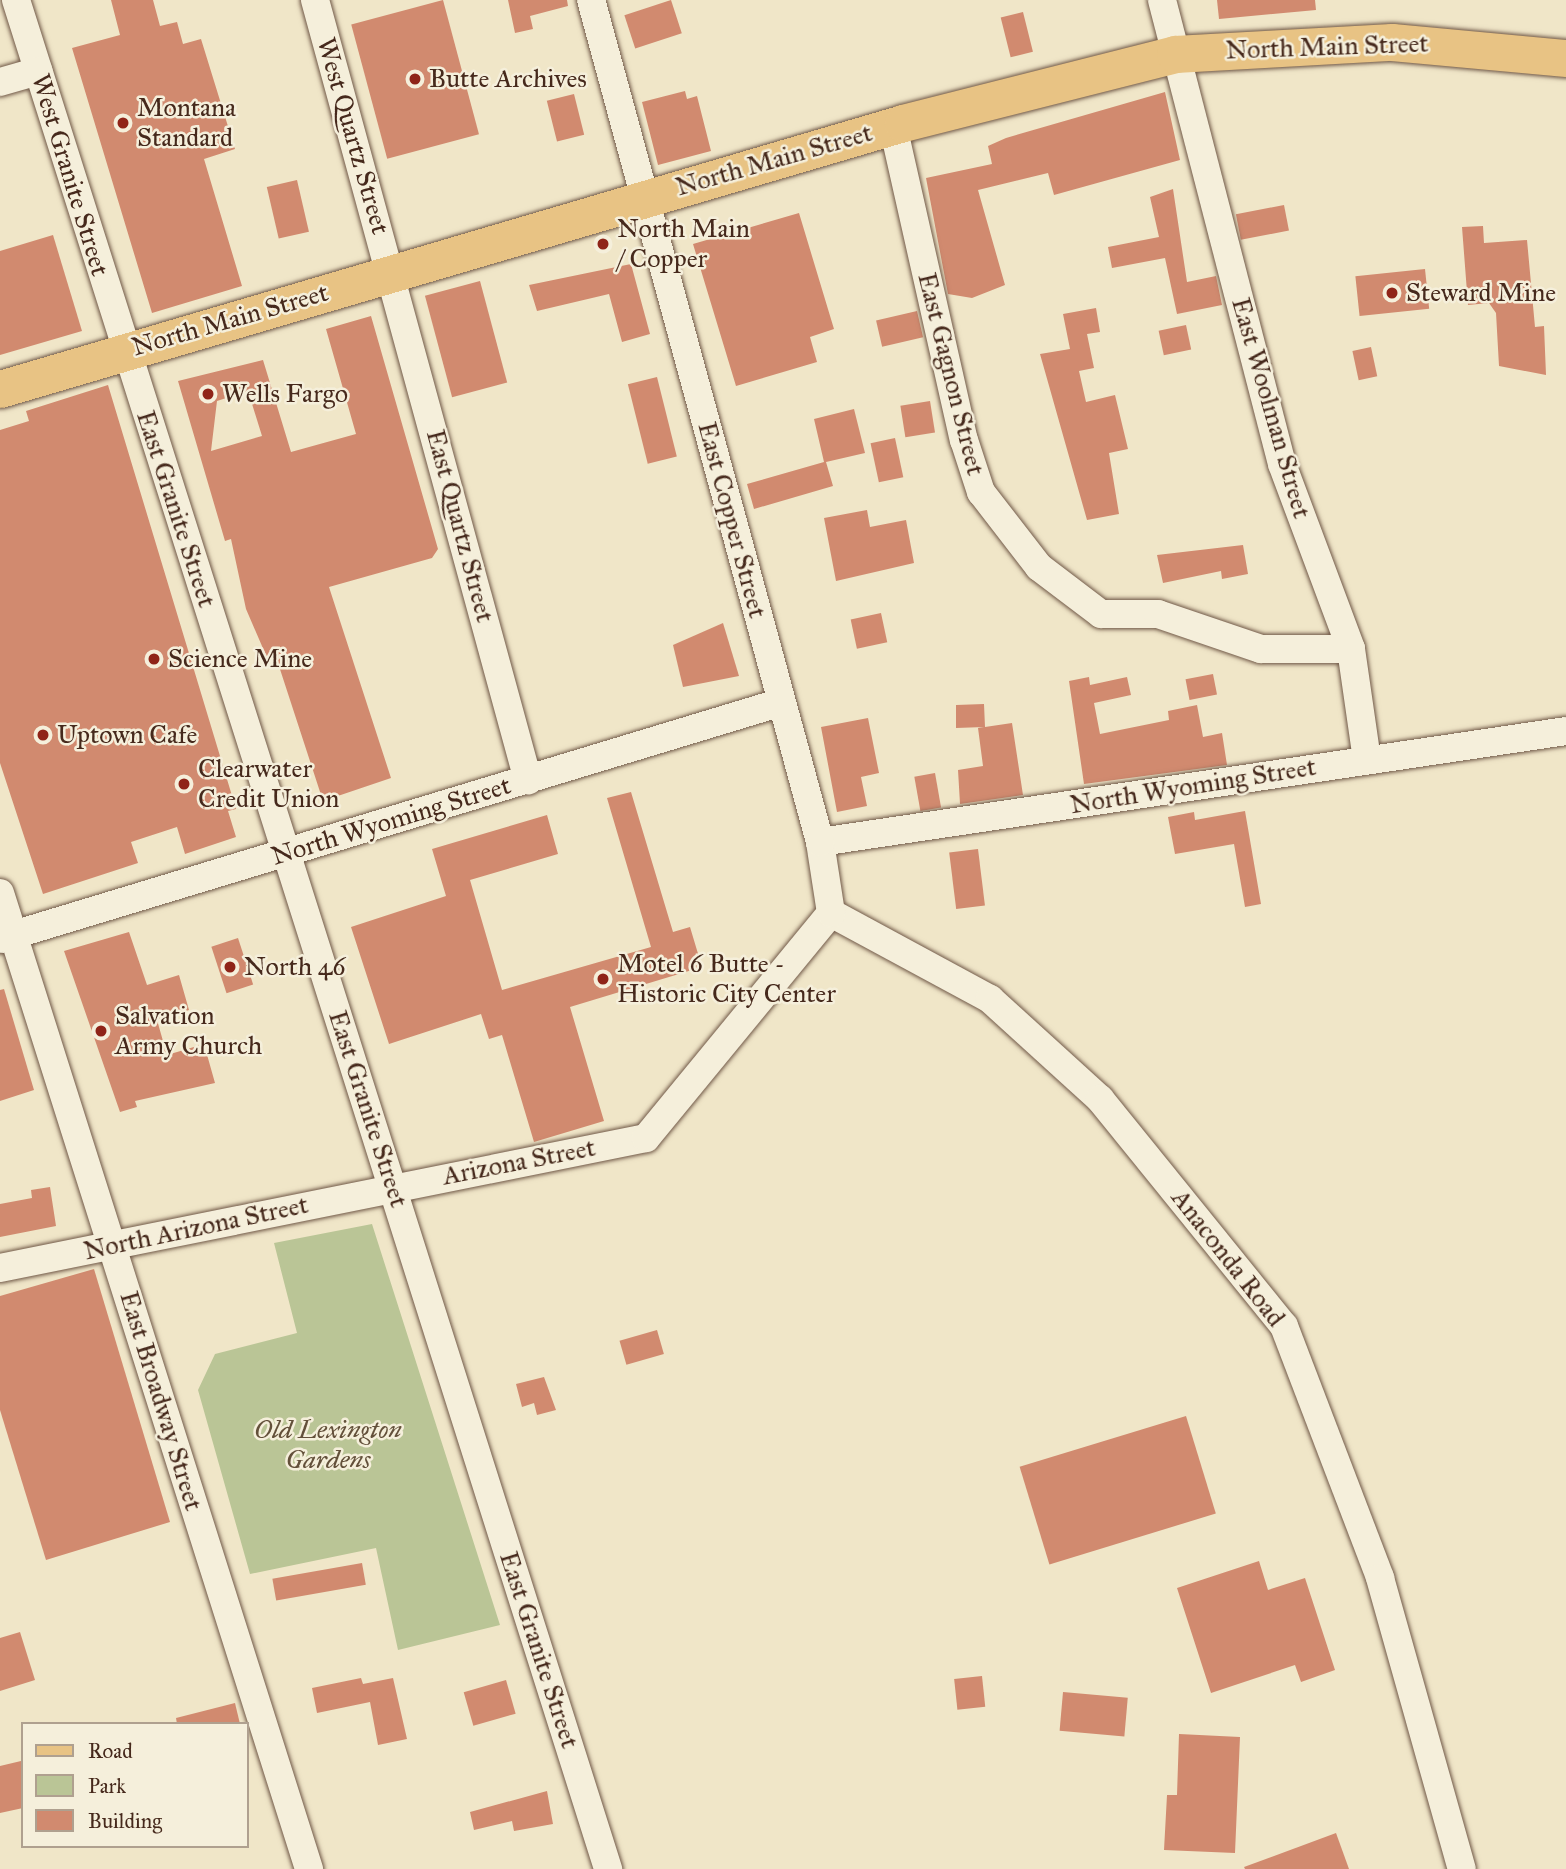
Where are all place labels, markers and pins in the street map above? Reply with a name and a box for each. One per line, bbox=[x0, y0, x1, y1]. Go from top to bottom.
place label: Butte Archives bbox=[429, 63, 587, 95]
marker: Butte Archives bbox=[407, 71, 423, 87]
place label: Montana Standard bbox=[137, 92, 236, 154]
marker: Montana Standard bbox=[115, 115, 131, 131]
place label: North Main / Copper bbox=[617, 213, 750, 274]
marker: North Main / Copper bbox=[595, 236, 611, 252]
place label: Steward Mine bbox=[1406, 277, 1556, 309]
marker: Steward Mine bbox=[1384, 285, 1400, 301]
place label: Wells Fargo bbox=[222, 378, 348, 410]
marker: Wells Fargo bbox=[200, 386, 216, 402]
place label: Science Mine bbox=[168, 643, 312, 675]
marker: Science Mine bbox=[146, 651, 162, 667]
place label: Uptown Cafe bbox=[57, 719, 197, 751]
marker: Uptown Cafe bbox=[35, 727, 51, 743]
place label: Clearwater Credit Union bbox=[198, 753, 339, 814]
marker: Clearwater Credit Union bbox=[176, 776, 192, 792]
place label: Motel 6 Butte - Historic City Center bbox=[617, 948, 836, 1010]
place label: North 46 bbox=[244, 951, 346, 983]
marker: North 46 bbox=[222, 959, 238, 975]
marker: Motel 6 Butte - Historic City Center bbox=[595, 971, 611, 987]
place label: Salvation Army Church bbox=[115, 1000, 262, 1062]
marker: Salvation Army Church bbox=[93, 1023, 109, 1039]

